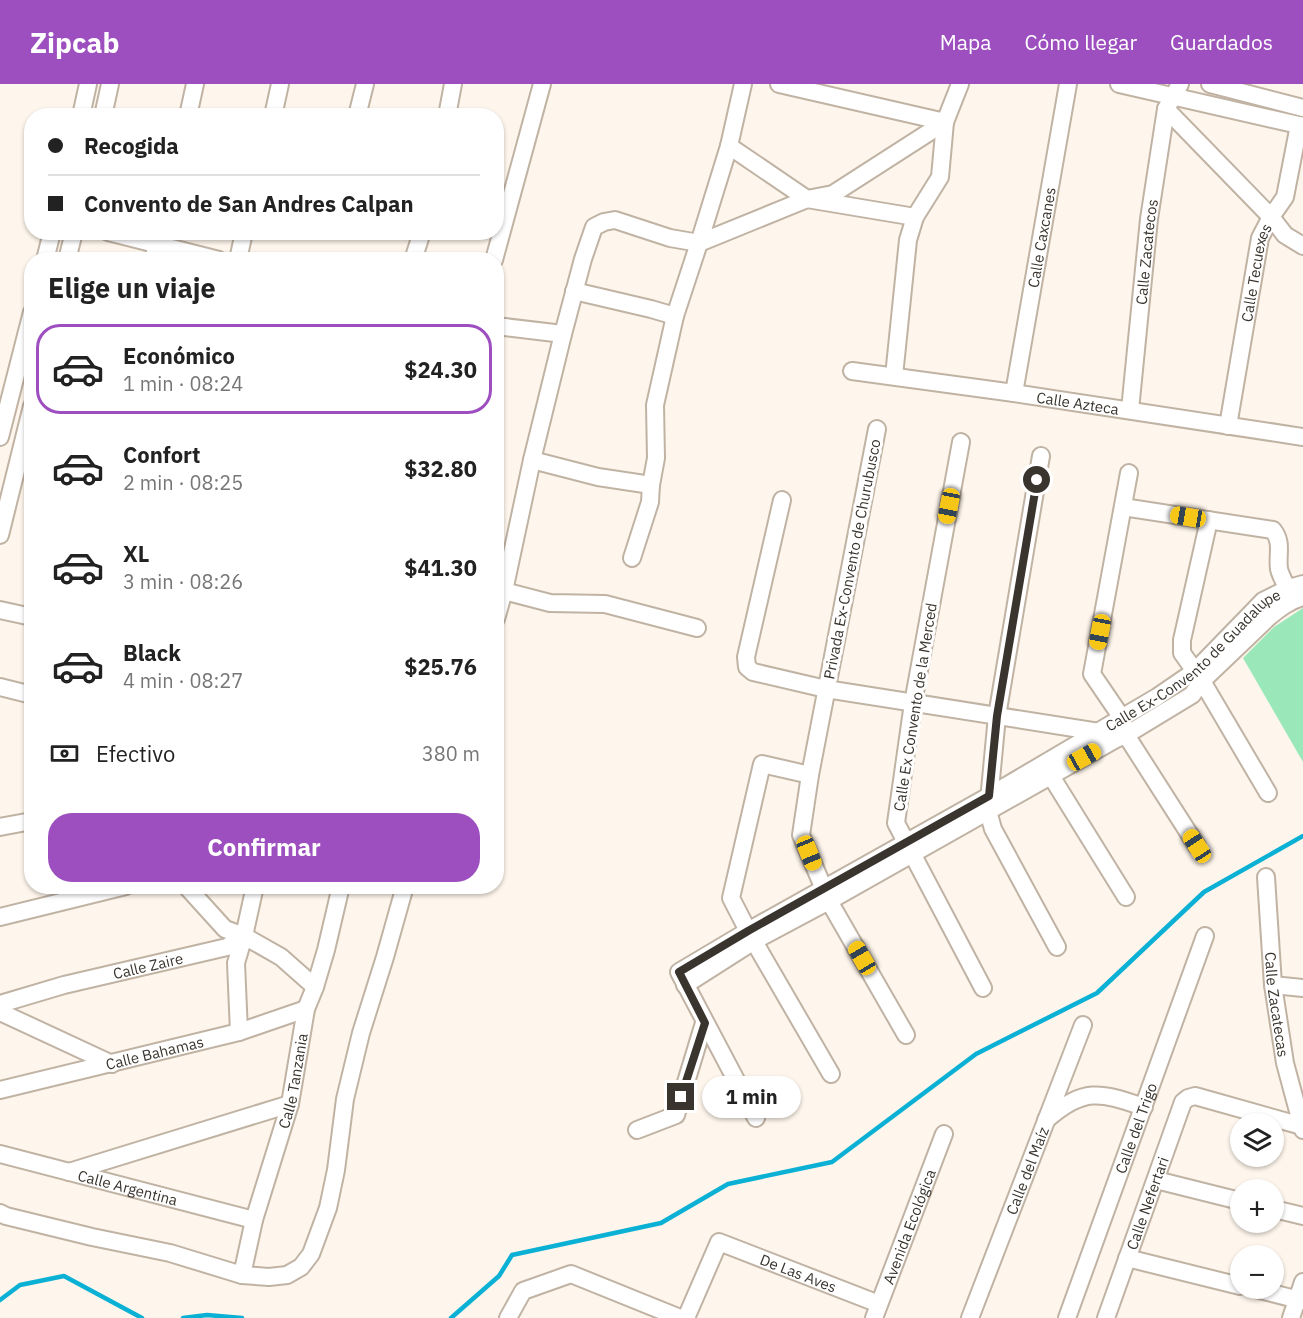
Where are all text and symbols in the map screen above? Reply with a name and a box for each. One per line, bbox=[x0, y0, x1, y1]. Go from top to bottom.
text: Zipcab bbox=[30, 24, 119, 61]
text: Mapa bbox=[940, 28, 991, 56]
text: Cómo llegar bbox=[1024, 28, 1137, 56]
text: Guardados bbox=[1170, 28, 1273, 56]
text: Recogida bbox=[84, 131, 179, 160]
street label: Calle Caxcanes bbox=[1023, 186, 1059, 289]
text: Convento de San Andres Calpan bbox=[84, 189, 414, 218]
street label: Calle Zacatecos bbox=[1131, 198, 1161, 306]
street label: Calle Tecuexes bbox=[1236, 220, 1276, 323]
text: Elige un viaje bbox=[48, 270, 216, 305]
text: Económico bbox=[123, 341, 235, 370]
icon: car bbox=[51, 342, 105, 396]
text: $24.30 bbox=[404, 355, 477, 384]
text: 1 min · 08:24 bbox=[123, 370, 243, 397]
street label: Calle Azteca bbox=[1035, 387, 1120, 418]
street label: Privada Ex-Convento de Churubusco bbox=[819, 437, 885, 681]
text: Confort bbox=[123, 440, 201, 469]
icon: car bbox=[51, 441, 105, 495]
text: $32.80 bbox=[404, 454, 477, 483]
route start bbox=[1023, 466, 1050, 493]
text: 2 min · 08:25 bbox=[123, 469, 243, 496]
car bbox=[937, 487, 961, 525]
car bbox=[1169, 505, 1207, 529]
text: XL bbox=[123, 539, 149, 568]
icon: car bbox=[51, 540, 105, 594]
text: $41.30 bbox=[404, 553, 477, 582]
text: 3 min · 08:26 bbox=[123, 568, 243, 595]
street label: Calle Ex-Convento de Guadalupe bbox=[1102, 584, 1283, 735]
street label: Calle Ex Convento de la Merced bbox=[889, 601, 941, 813]
car bbox=[1088, 613, 1112, 651]
text: Black bbox=[123, 638, 181, 667]
icon: car bbox=[51, 639, 105, 693]
text: $25.76 bbox=[404, 652, 477, 681]
text: 4 min · 08:27 bbox=[123, 667, 243, 694]
icon: cash bbox=[48, 737, 81, 770]
text: Efectivo bbox=[96, 739, 175, 768]
text: 380 m bbox=[422, 740, 480, 767]
car bbox=[1064, 740, 1104, 774]
button: Confirmar bbox=[48, 813, 480, 882]
car bbox=[1180, 826, 1214, 866]
car bbox=[794, 833, 824, 873]
car bbox=[845, 938, 879, 978]
street label: Calle Zaire bbox=[111, 948, 185, 983]
street label: Calle Zacatecas bbox=[1261, 951, 1293, 1058]
street label: Calle Bahamas bbox=[104, 1031, 205, 1074]
street label: Calle Tanzania bbox=[273, 1032, 311, 1131]
callout: 1 min bbox=[702, 1076, 801, 1118]
street label: Calle del Trigo bbox=[1111, 1080, 1161, 1176]
route end bbox=[667, 1083, 694, 1110]
text: 1 min bbox=[725, 1083, 778, 1110]
map controls bbox=[1230, 1113, 1284, 1299]
button: layers bbox=[1230, 1113, 1284, 1167]
street label: Calle del Maíz bbox=[1001, 1124, 1052, 1217]
street label: Calle Nefertari bbox=[1122, 1154, 1172, 1252]
street label: Calle Argentina bbox=[76, 1165, 180, 1209]
street label: Avenida Ecológica bbox=[878, 1166, 939, 1287]
button: + bbox=[1230, 1179, 1284, 1233]
button: − bbox=[1230, 1245, 1284, 1299]
street label: De Las Aves bbox=[757, 1249, 839, 1296]

